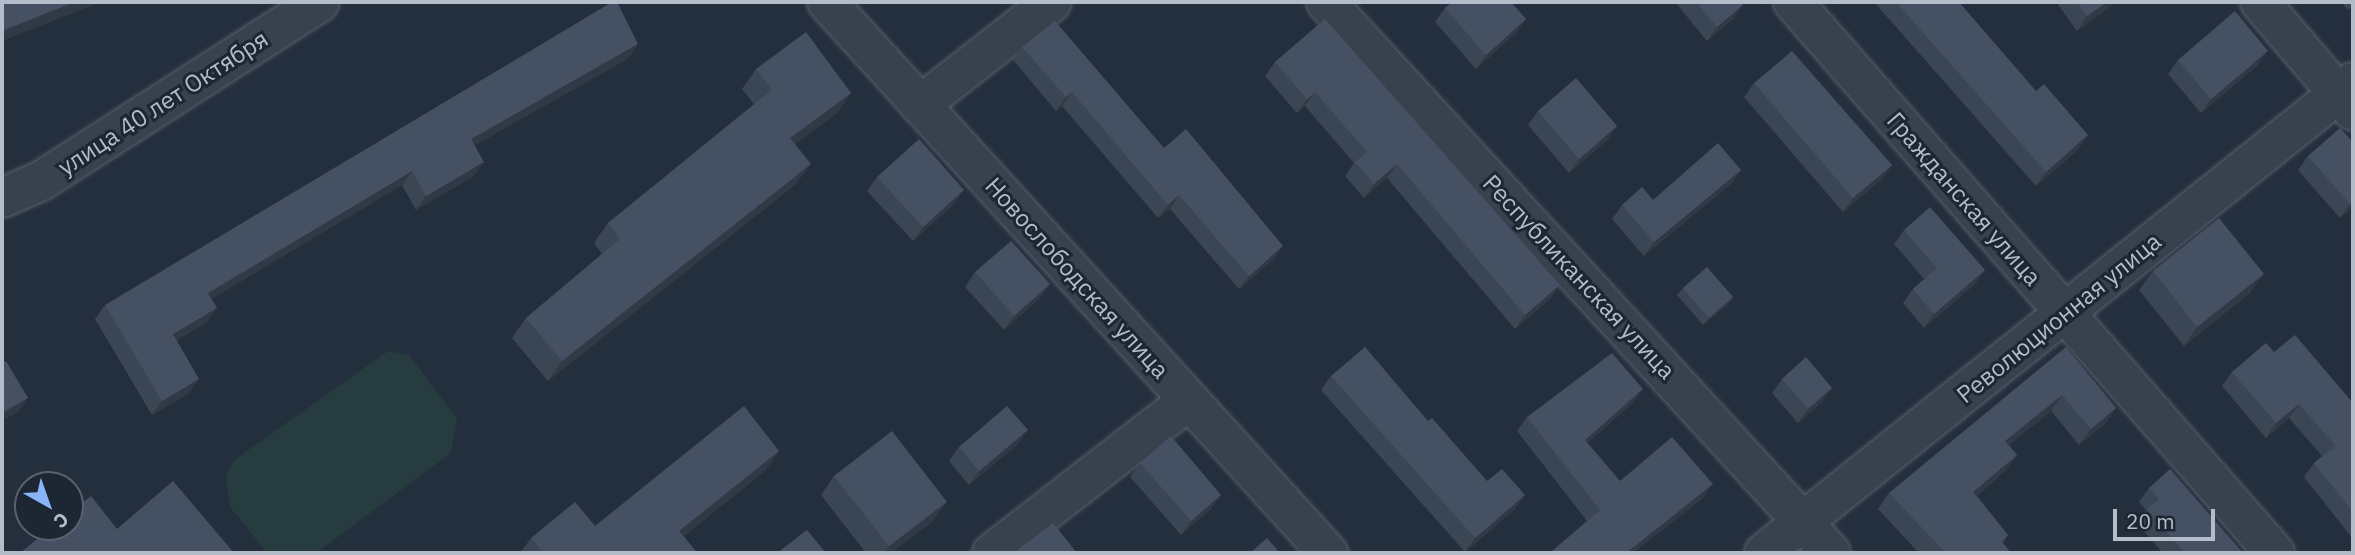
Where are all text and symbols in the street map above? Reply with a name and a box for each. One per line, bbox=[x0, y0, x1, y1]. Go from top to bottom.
street label: улица 40 лет Октября bbox=[53, 24, 273, 182]
street label: Гражданская улица bbox=[1881, 106, 2047, 292]
street label: Республиканская улица bbox=[1477, 169, 1681, 385]
street label: Новослободская улица bbox=[979, 172, 1175, 384]
street label: Революционная улица bbox=[1951, 227, 2167, 409]
north arrow bbox=[14, 471, 84, 541]
scale bar bbox=[2117, 496, 2218, 540]
text: С bbox=[49, 507, 74, 534]
text: 20 m bbox=[2126, 507, 2175, 535]

